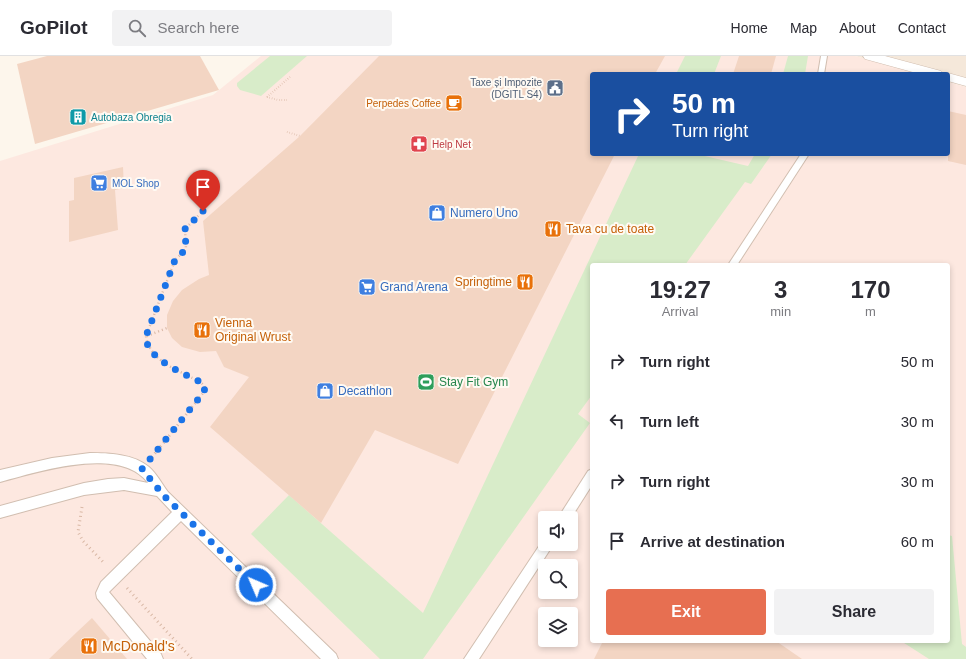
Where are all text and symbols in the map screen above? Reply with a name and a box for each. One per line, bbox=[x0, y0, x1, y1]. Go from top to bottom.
search box bbox=[112, 10, 392, 46]
text: GoPilot bbox=[20, 17, 88, 38]
icon: search bbox=[126, 17, 148, 39]
text: Search here bbox=[158, 19, 239, 36]
text: Home bbox=[731, 20, 768, 36]
text: Map bbox=[790, 20, 817, 36]
text: About bbox=[839, 20, 876, 36]
text: Contact bbox=[898, 20, 946, 36]
place label: Taxe și Impozite (DGITL S4) bbox=[470, 77, 542, 100]
public building icon: Taxe și Impozite (DGITL S4) bbox=[545, 78, 565, 98]
icon: right bbox=[606, 88, 658, 140]
text: 50 m bbox=[672, 88, 736, 119]
cafe icon: Perpedes Coffee bbox=[444, 93, 464, 113]
place label: Perpedes Coffee bbox=[366, 98, 441, 109]
building icon: Autobaza Obregia bbox=[68, 107, 88, 127]
place label: Autobaza Obregia bbox=[91, 112, 172, 123]
text: Turn right bbox=[672, 121, 748, 141]
pharmacy icon: Help Net bbox=[409, 134, 429, 154]
place label: Help Net bbox=[432, 139, 471, 150]
pin bbox=[186, 170, 220, 211]
supermarket icon: MOL Shop bbox=[89, 173, 109, 193]
icon: arrive bbox=[192, 176, 214, 198]
place label: MOL Shop bbox=[112, 178, 160, 189]
shop icon: Numero Uno bbox=[427, 203, 447, 223]
place label: Numero Uno bbox=[450, 206, 518, 220]
restaurant icon: Tava cu de toate bbox=[543, 219, 563, 239]
place label: Tava cu de toate bbox=[566, 222, 654, 236]
restaurant icon: Springtime bbox=[515, 272, 535, 292]
place label: Springtime bbox=[455, 275, 512, 289]
text: 19:27 bbox=[649, 276, 711, 303]
text: 3 bbox=[774, 276, 787, 303]
text: 170 bbox=[851, 276, 891, 303]
supermarket icon: Grand Arena bbox=[357, 277, 377, 297]
place label: Grand Arena bbox=[380, 280, 448, 294]
text: Arrival bbox=[662, 304, 699, 319]
text: min bbox=[770, 304, 791, 319]
text: m bbox=[865, 304, 876, 319]
place label: Vienna Original Wrust bbox=[215, 316, 291, 344]
restaurant icon: Vienna Original Wrust bbox=[192, 320, 212, 340]
icon: right bbox=[606, 350, 628, 372]
text: Turn right bbox=[640, 353, 710, 370]
text: 50 m bbox=[901, 353, 934, 370]
sports icon: Stay Fit Gym bbox=[416, 372, 436, 392]
place label: Stay Fit Gym bbox=[439, 375, 508, 389]
shop icon: Decathlon bbox=[315, 381, 335, 401]
place label: Decathlon bbox=[338, 384, 392, 398]
icon: left bbox=[606, 410, 628, 432]
text: Turn left bbox=[640, 413, 699, 430]
text: 30 m bbox=[901, 413, 934, 430]
icon: right bbox=[606, 470, 628, 492]
text: Turn right bbox=[640, 473, 710, 490]
text: 30 m bbox=[901, 473, 934, 490]
map controls bbox=[538, 511, 578, 647]
button: sound bbox=[538, 511, 578, 551]
icon: arrive bbox=[606, 530, 628, 552]
text: Arrive at destination bbox=[640, 533, 785, 550]
text: 60 m bbox=[901, 533, 934, 550]
button: search bbox=[538, 559, 578, 599]
position arrow bbox=[235, 564, 277, 606]
button: Exit bbox=[606, 589, 766, 635]
button: Share bbox=[774, 589, 934, 635]
button: layers bbox=[538, 607, 578, 647]
restaurant icon: McDonald's bbox=[79, 636, 99, 656]
place label: McDonald's bbox=[102, 638, 175, 654]

